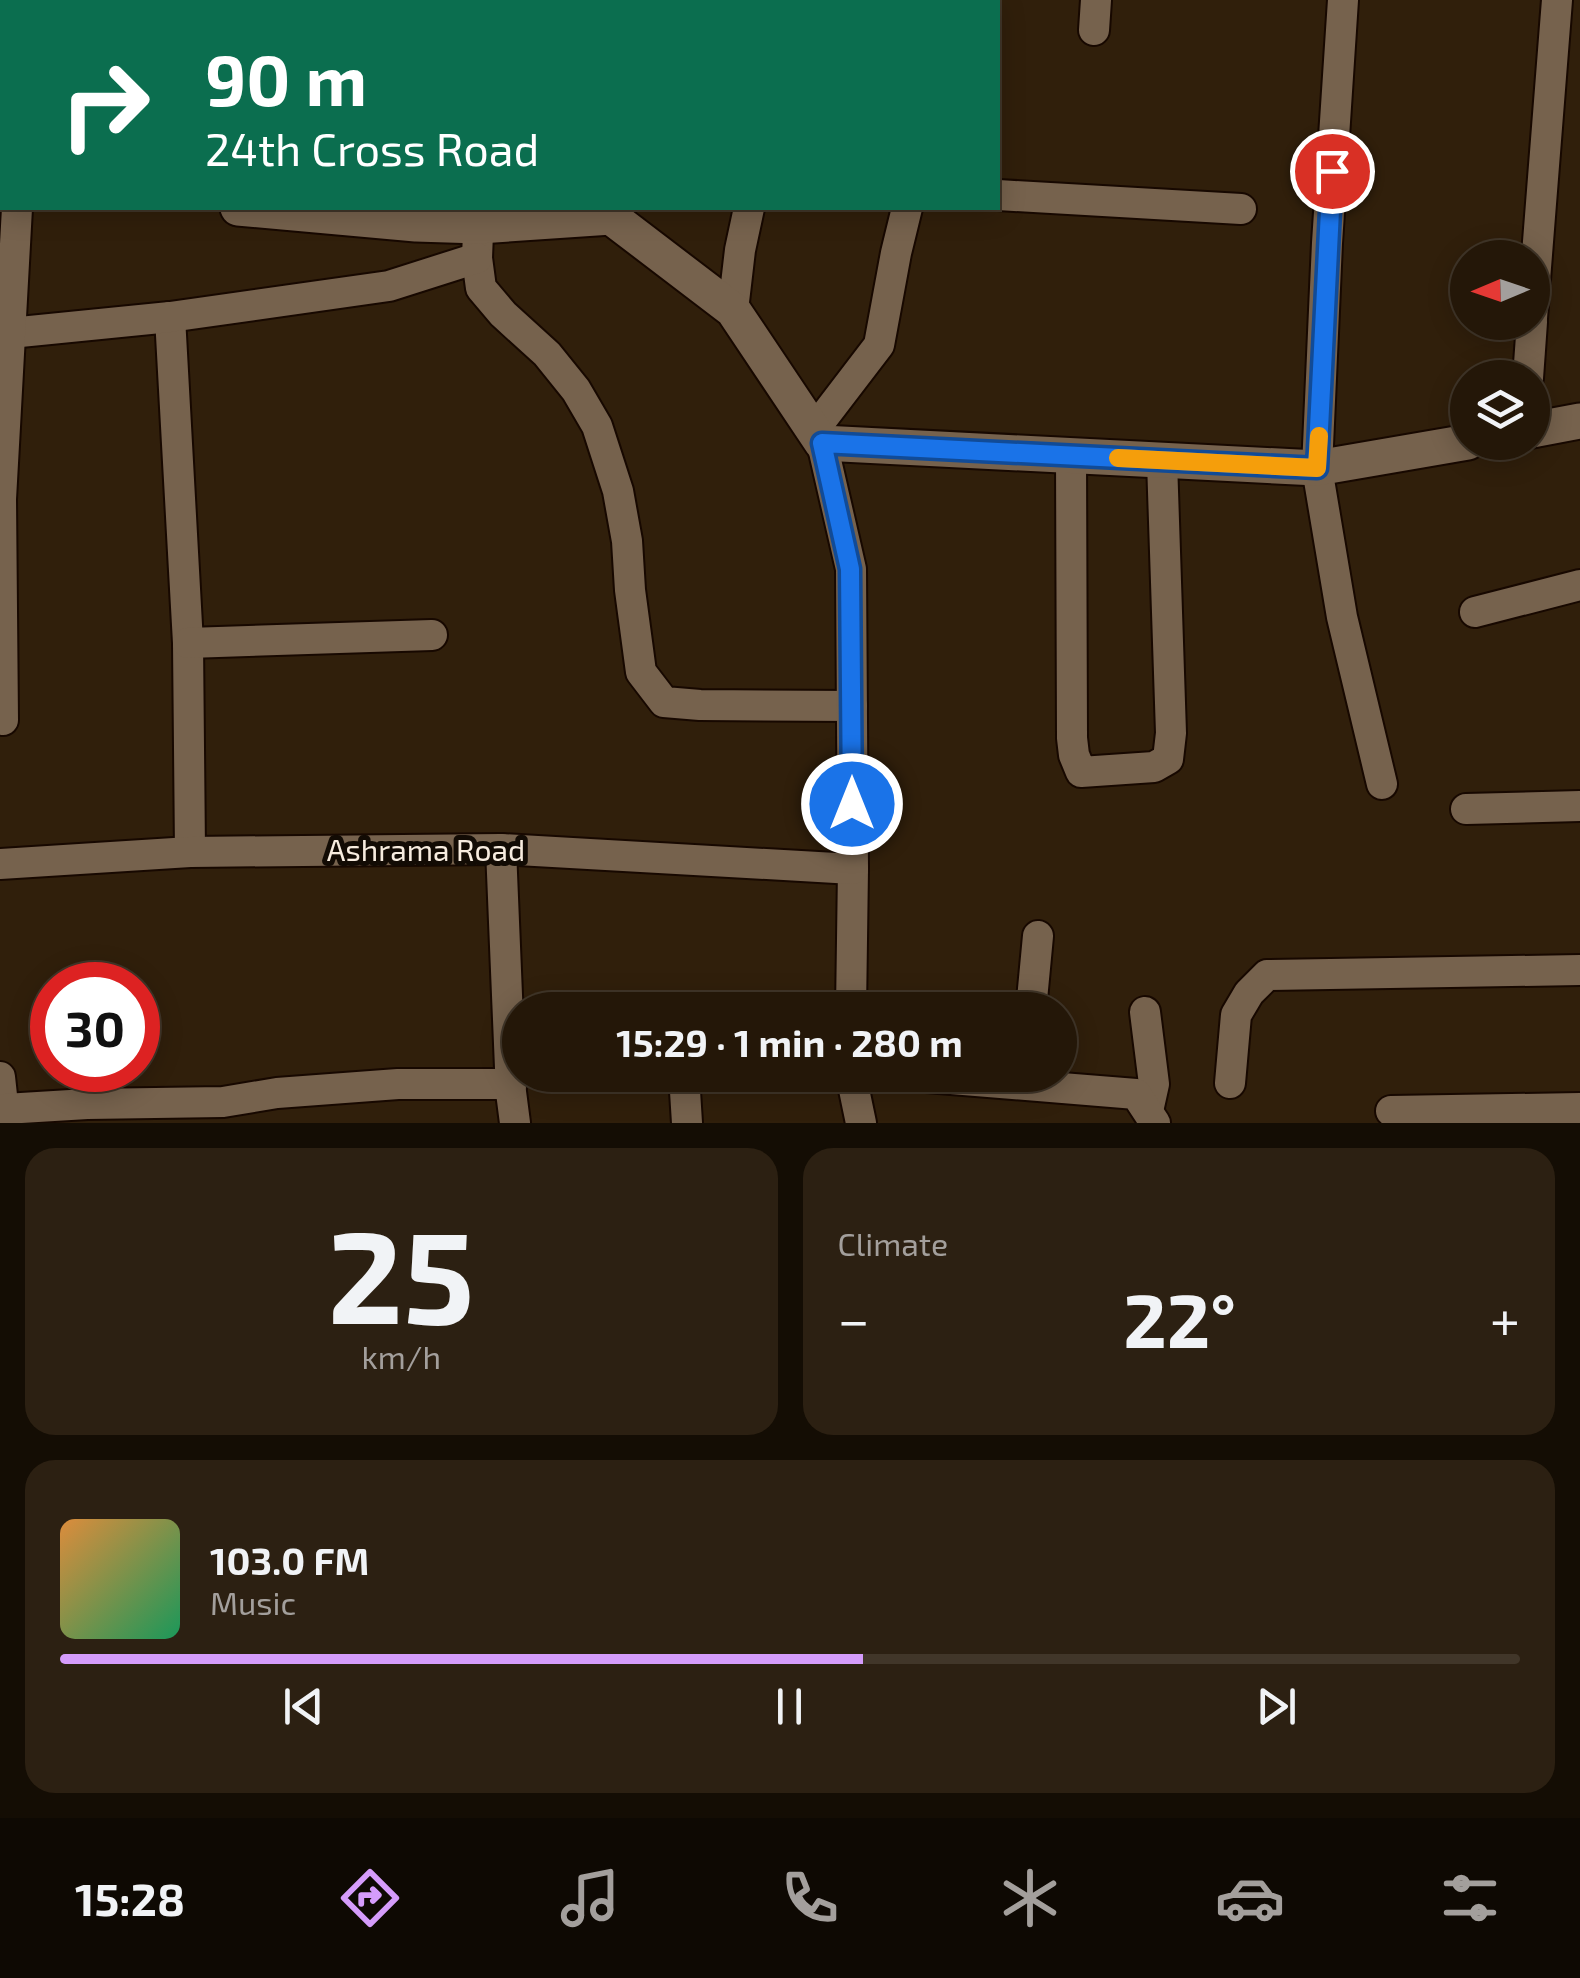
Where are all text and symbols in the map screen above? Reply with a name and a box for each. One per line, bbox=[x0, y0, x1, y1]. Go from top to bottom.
text: 90 m bbox=[205, 36, 367, 120]
icon: right bbox=[40, 40, 170, 170]
text: 24th Cross Road bbox=[205, 121, 539, 175]
pin bbox=[1290, 129, 1375, 214]
icon: arrive bbox=[1305, 144, 1360, 199]
north arrow bbox=[1450, 240, 1550, 340]
map controls bbox=[1450, 240, 1550, 460]
button: layers bbox=[1450, 360, 1550, 460]
position arrow bbox=[800, 752, 904, 856]
street label: Ashrama Road bbox=[327, 831, 525, 867]
speed limit sign: 30 bbox=[30, 962, 160, 1092]
text: 15:29 · 1 min · 280 m bbox=[616, 1019, 963, 1065]
text: 25 bbox=[328, 1194, 475, 1350]
text: Climate bbox=[838, 1224, 948, 1262]
text: 22° bbox=[1123, 1273, 1236, 1363]
text: − bbox=[838, 1285, 870, 1351]
text: + bbox=[1490, 1285, 1520, 1351]
text: km/h bbox=[362, 1337, 441, 1375]
text: 103.0 FM bbox=[210, 1537, 369, 1583]
text: Music bbox=[210, 1583, 296, 1621]
icon: previous bbox=[276, 1679, 331, 1734]
icon: pause bbox=[762, 1679, 817, 1734]
icon: next bbox=[1249, 1679, 1304, 1734]
icon: directions bbox=[335, 1863, 405, 1933]
icon: music bbox=[555, 1863, 625, 1933]
icon: phone bbox=[775, 1863, 845, 1933]
icon: climate bbox=[995, 1863, 1065, 1933]
icon: car bbox=[1215, 1863, 1285, 1933]
icon: filters bbox=[1435, 1863, 1505, 1933]
text: 15:28 bbox=[75, 1871, 185, 1925]

